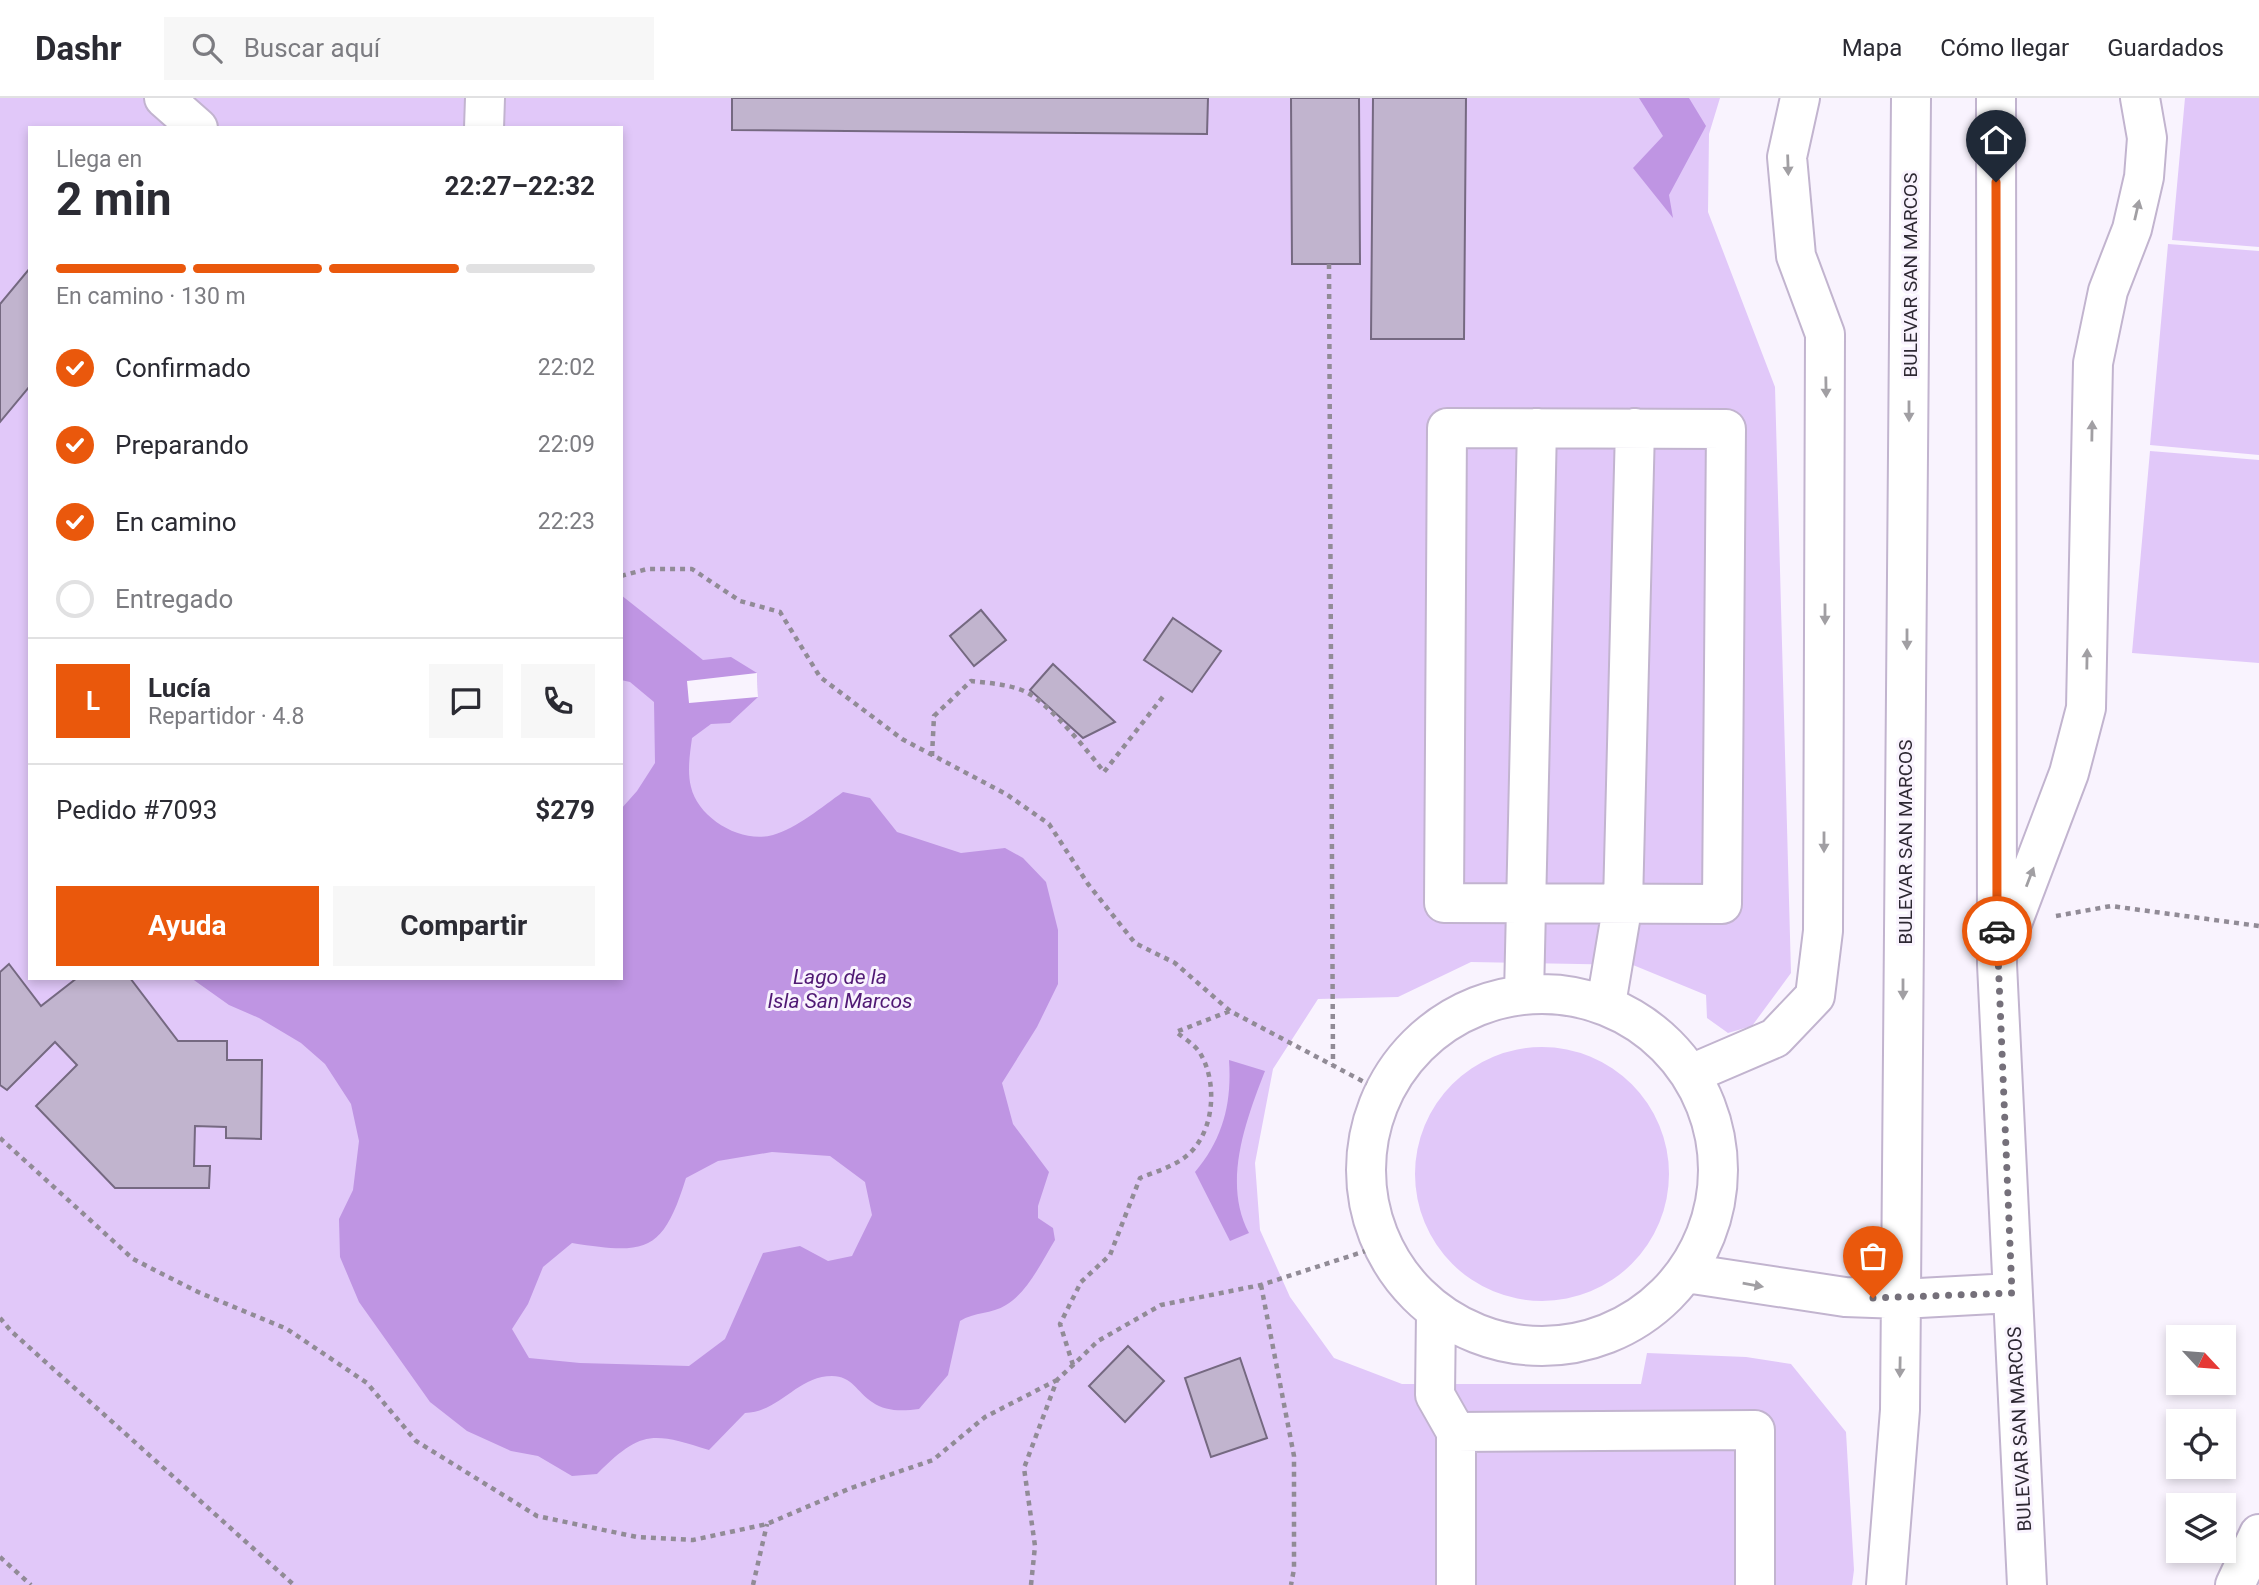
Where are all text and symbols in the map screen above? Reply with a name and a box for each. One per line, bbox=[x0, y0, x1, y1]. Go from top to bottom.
search box bbox=[164, 17, 654, 80]
text: Dashr bbox=[35, 29, 122, 68]
icon: search bbox=[188, 29, 226, 67]
text: Buscar aquí bbox=[244, 33, 380, 63]
text: Mapa bbox=[1842, 34, 1902, 62]
text: Cómo llegar bbox=[1940, 34, 2069, 62]
text: Guardados bbox=[2107, 34, 2224, 62]
pin bbox=[1966, 110, 2026, 182]
icon: home bbox=[1977, 121, 2015, 159]
text: Llega en bbox=[56, 146, 142, 173]
one-way arrow bbox=[1783, 154, 1794, 176]
text: 22:27–22:32 bbox=[445, 171, 595, 201]
text: 2 min bbox=[56, 172, 172, 226]
street label: BULEVAR SAN MARCOS bbox=[1899, 173, 1922, 377]
one-way arrow bbox=[2131, 199, 2142, 221]
text: En camino · 130 m bbox=[56, 283, 246, 310]
icon: check bbox=[56, 349, 94, 387]
text: Confirmado bbox=[115, 353, 251, 383]
text: 22:02 bbox=[538, 354, 595, 381]
one-way arrow bbox=[1820, 376, 1831, 398]
one-way arrow bbox=[1903, 400, 1914, 422]
one-way arrow bbox=[2086, 420, 2097, 442]
icon: check bbox=[56, 426, 94, 464]
text: Preparando bbox=[115, 430, 249, 460]
text: 22:09 bbox=[538, 431, 595, 458]
icon: check bbox=[56, 503, 94, 541]
text: En camino bbox=[115, 507, 237, 537]
text: 22:23 bbox=[538, 508, 595, 535]
text: Entregado bbox=[115, 584, 233, 614]
one-way arrow bbox=[1819, 604, 1831, 626]
one-way arrow bbox=[1901, 628, 1912, 650]
one-way arrow bbox=[2081, 648, 2092, 670]
button: chat bbox=[429, 664, 503, 738]
button: phone bbox=[521, 664, 595, 738]
text: Lucía bbox=[148, 673, 211, 703]
text: L bbox=[86, 686, 100, 716]
text: Repartidor · 4.8 bbox=[148, 703, 305, 730]
street label: BULEVAR SAN MARCOS bbox=[1894, 740, 1917, 944]
text: Pedido #7093 bbox=[56, 795, 217, 825]
text: $279 bbox=[535, 795, 595, 825]
one-way arrow bbox=[1818, 831, 1830, 853]
one-way arrow bbox=[2024, 866, 2035, 887]
button: Ayuda bbox=[56, 886, 319, 966]
button: Compartir bbox=[333, 886, 595, 966]
courier bbox=[1962, 896, 2032, 966]
icon: car bbox=[1978, 912, 2016, 950]
water label: Lago de la Isla San Marcos bbox=[767, 965, 913, 1013]
one-way arrow bbox=[1898, 978, 1909, 1000]
pin bbox=[1843, 1226, 1903, 1298]
icon: bag bbox=[1854, 1237, 1892, 1275]
one-way arrow bbox=[1742, 1280, 1764, 1291]
north arrow bbox=[2166, 1325, 2236, 1395]
map controls bbox=[2166, 1325, 2236, 1563]
street label: BULEVAR SAN MARCOS bbox=[2003, 1326, 2036, 1532]
one-way arrow bbox=[1894, 1356, 1906, 1378]
button: locate bbox=[2166, 1409, 2236, 1479]
button: layers bbox=[2166, 1493, 2236, 1563]

